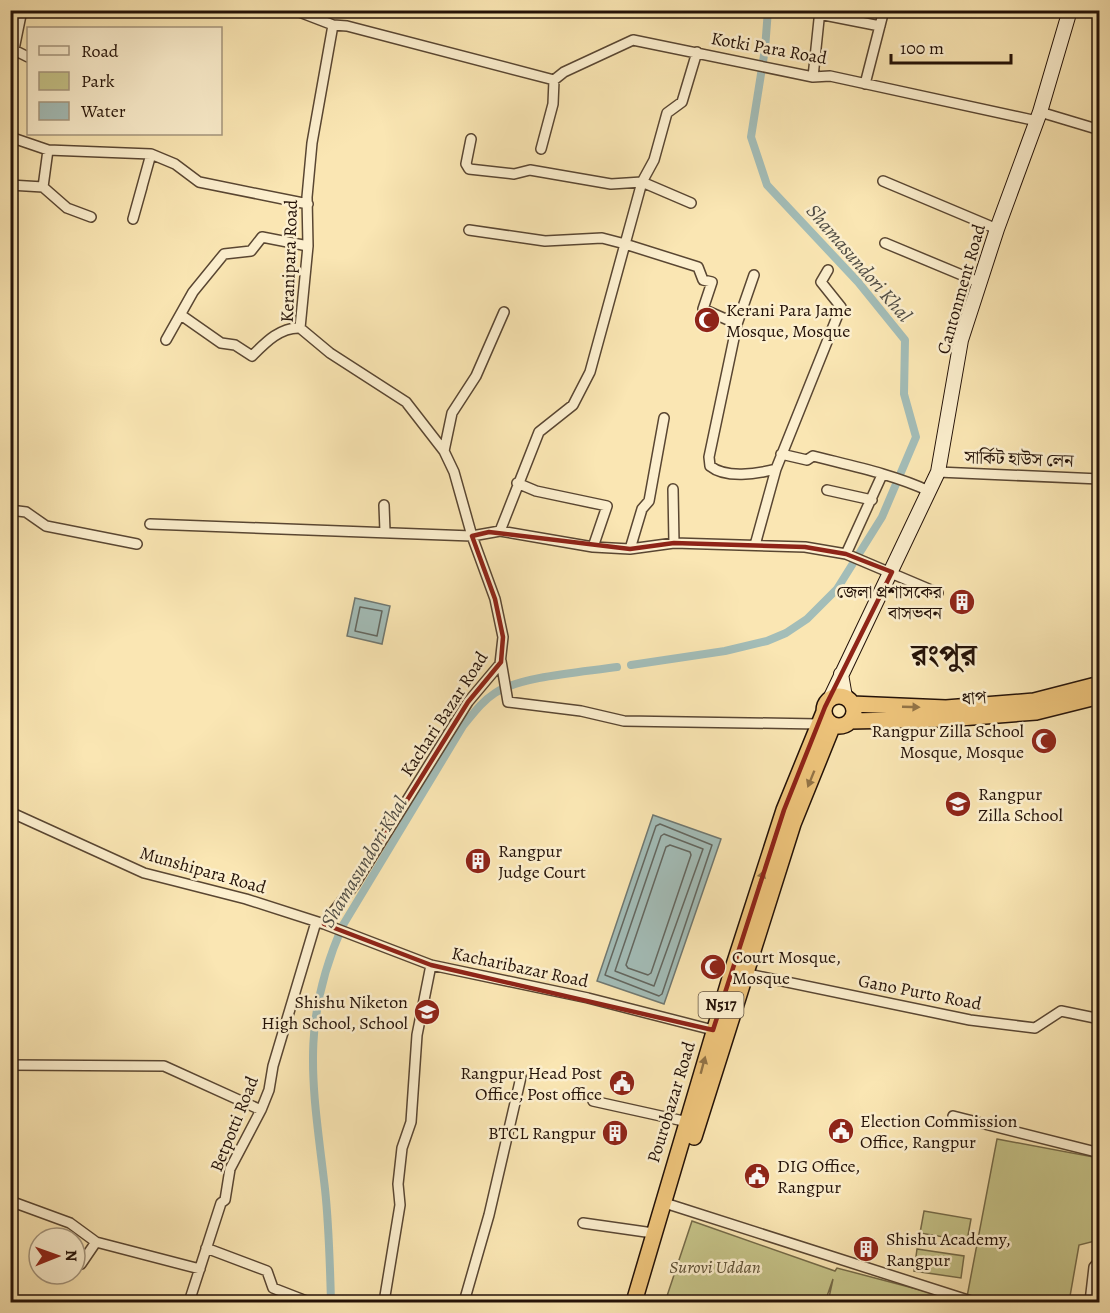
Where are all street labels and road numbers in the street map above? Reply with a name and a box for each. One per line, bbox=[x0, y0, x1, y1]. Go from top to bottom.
street label: Kotki Para Road bbox=[709, 26, 829, 70]
street label: Keranipara Road bbox=[275, 199, 303, 323]
street label: Cantonment Road bbox=[931, 221, 991, 357]
street label: সার্কিট হাউস লেন bbox=[963, 445, 1075, 473]
street label: Kachari Bazar Road bbox=[395, 647, 494, 781]
street label: ধাপ bbox=[961, 685, 988, 711]
street label: Munshipara Road bbox=[137, 840, 269, 900]
street label: Kacharibazar Road bbox=[449, 941, 591, 993]
street label: Gano Purto Road bbox=[856, 968, 984, 1016]
road number: N517 bbox=[698, 992, 744, 1018]
street label: Pourobazar Road bbox=[641, 1038, 701, 1166]
street label: Betpotti Road bbox=[204, 1072, 264, 1175]

